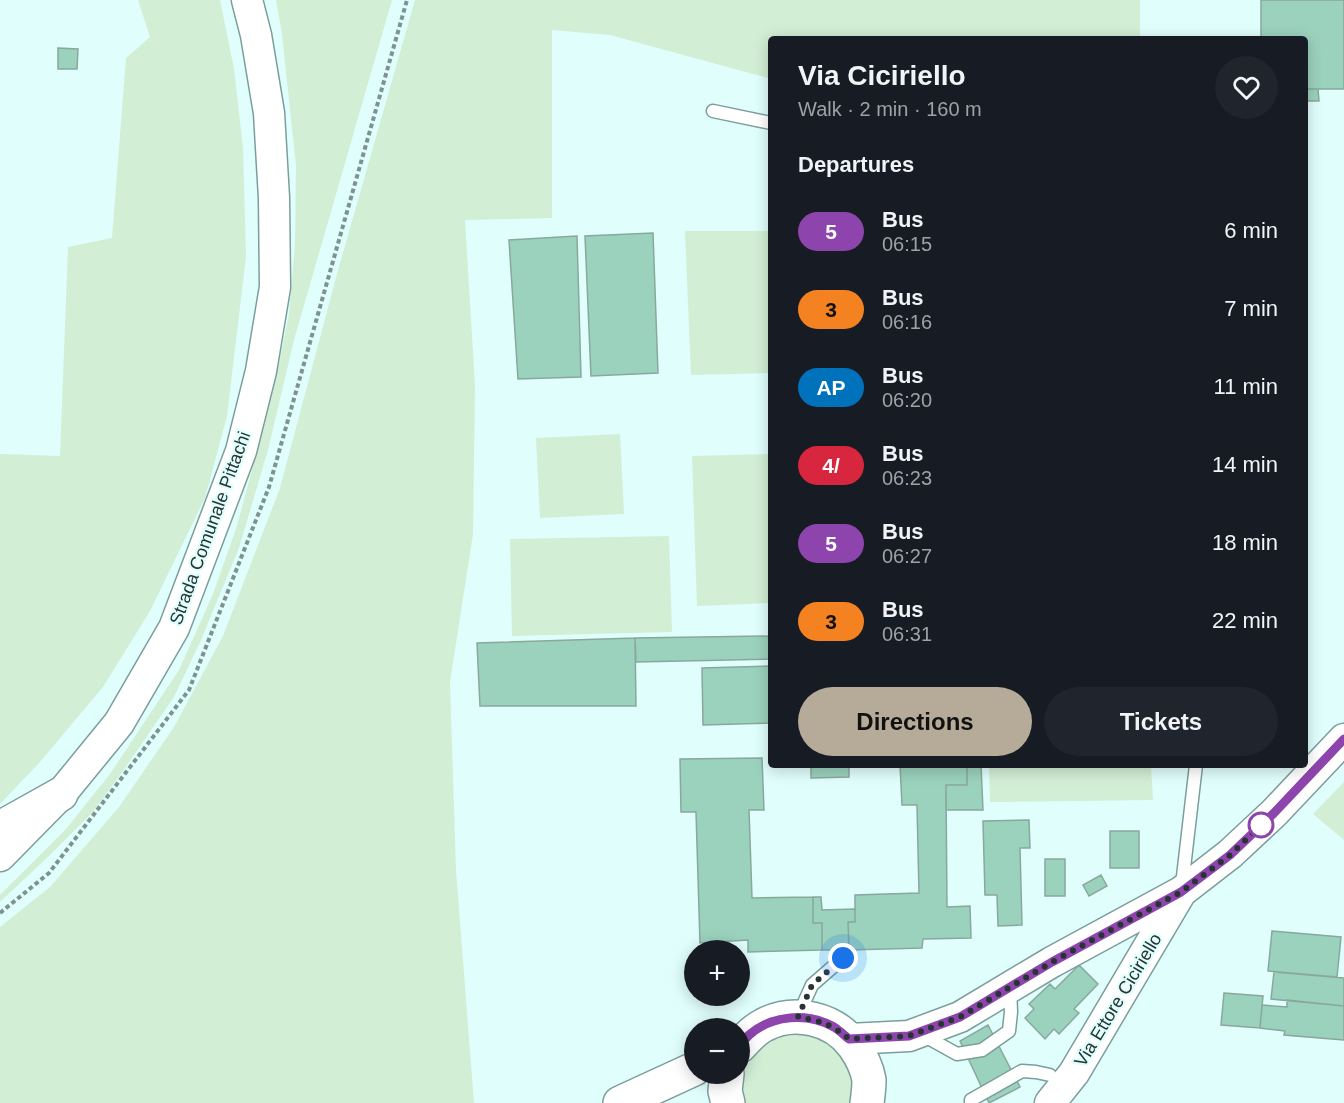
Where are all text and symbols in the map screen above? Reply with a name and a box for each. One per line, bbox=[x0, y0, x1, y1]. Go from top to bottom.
button: heart bbox=[1215, 56, 1278, 119]
text: Via Ciciriello bbox=[798, 60, 966, 91]
text: Walk · 2 min · 160 m bbox=[798, 98, 982, 120]
text: Departures bbox=[798, 152, 914, 177]
text: Bus bbox=[882, 207, 924, 232]
text: 6 min bbox=[1224, 218, 1278, 243]
text: 5 bbox=[825, 220, 837, 243]
text: 06:15 bbox=[882, 233, 932, 255]
text: Bus bbox=[882, 285, 924, 310]
text: 7 min bbox=[1224, 296, 1278, 321]
text: 3 bbox=[825, 298, 837, 321]
text: 06:16 bbox=[882, 311, 932, 333]
text: Bus bbox=[882, 363, 924, 388]
text: 11 min bbox=[1214, 374, 1278, 399]
text: AP bbox=[816, 376, 846, 399]
text: 06:20 bbox=[882, 389, 932, 411]
street label: Strada Comunale Pittachi bbox=[166, 429, 254, 627]
text: Bus bbox=[882, 441, 924, 466]
text: 14 min bbox=[1212, 452, 1278, 477]
text: 4/ bbox=[822, 454, 840, 477]
text: 06:23 bbox=[882, 467, 932, 489]
text: Bus bbox=[882, 519, 924, 544]
text: 18 min bbox=[1212, 530, 1278, 555]
text: 5 bbox=[825, 532, 837, 555]
text: 06:27 bbox=[882, 545, 932, 567]
text: Bus bbox=[882, 597, 924, 622]
text: 22 min bbox=[1212, 608, 1278, 633]
text: 3 bbox=[825, 610, 837, 633]
text: 06:31 bbox=[882, 623, 932, 645]
button: Directions bbox=[798, 687, 1032, 756]
button: Tickets bbox=[1044, 687, 1278, 756]
unlabelled marker bbox=[1248, 812, 1274, 838]
street label: Via Ettore Ciciriello bbox=[1070, 930, 1166, 1070]
map controls bbox=[684, 940, 750, 1084]
button: + bbox=[684, 940, 750, 1006]
your location bbox=[828, 943, 858, 973]
button: − bbox=[684, 1018, 750, 1084]

